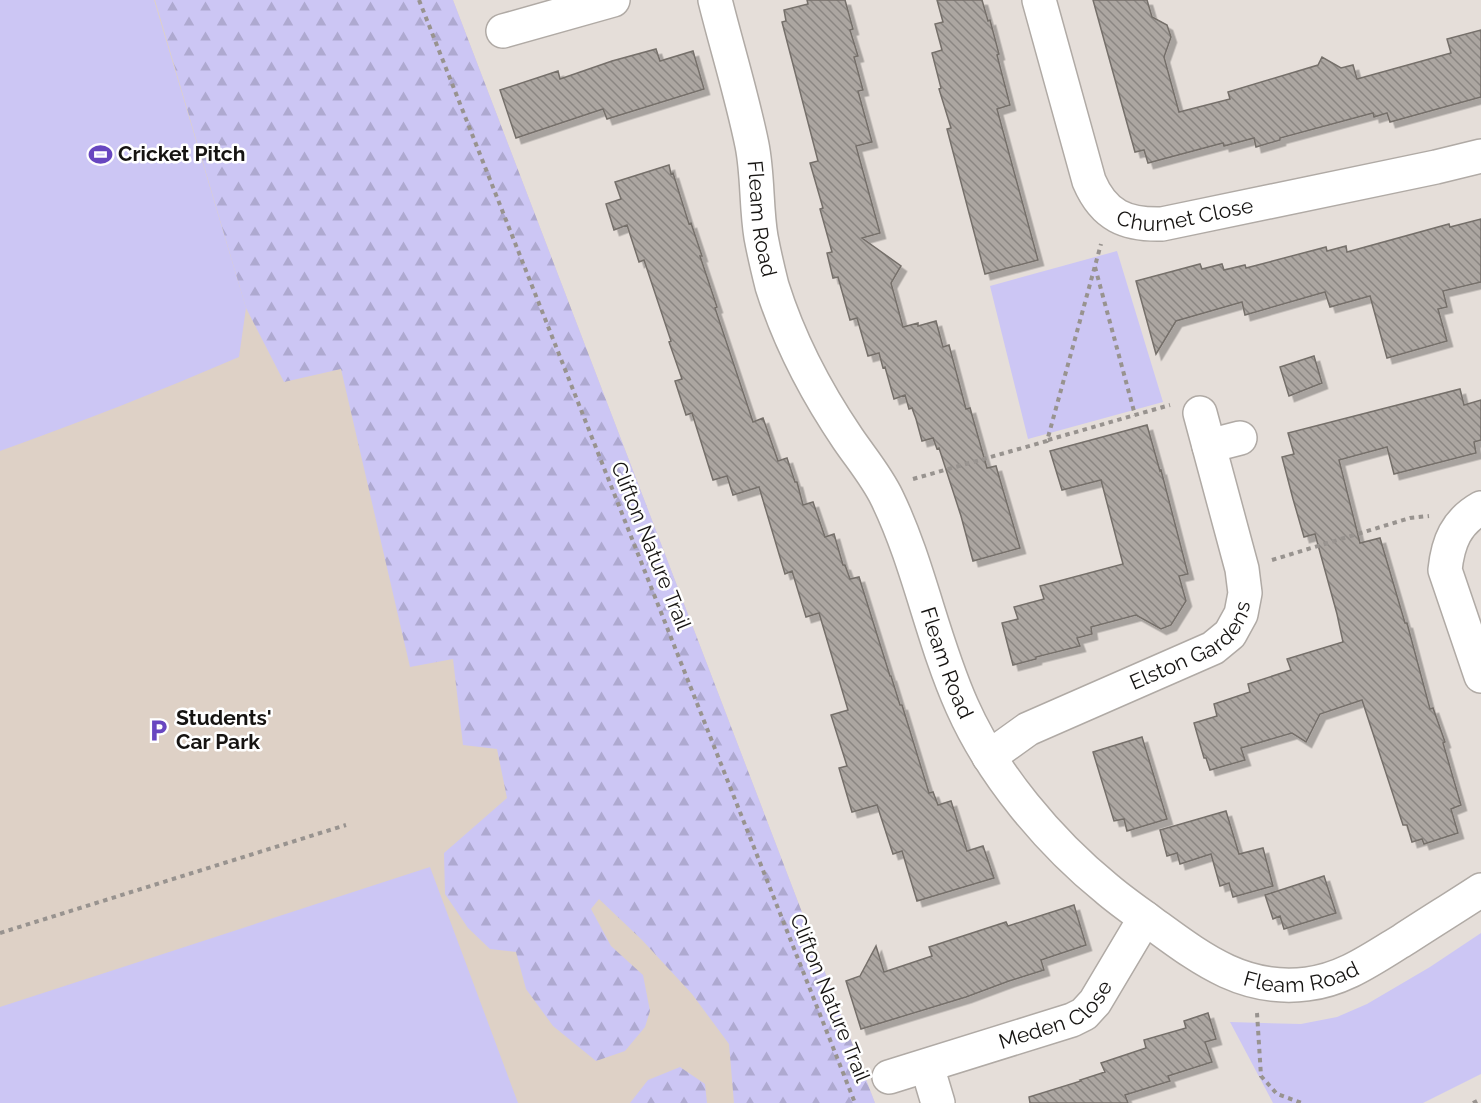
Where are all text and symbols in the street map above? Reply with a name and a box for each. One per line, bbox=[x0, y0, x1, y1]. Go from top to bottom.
sports icon: Cricket Pitch bbox=[87, 141, 113, 167]
place label: Cricket Pitch bbox=[118, 141, 245, 166]
street label: Fleam Road bbox=[743, 159, 782, 279]
street label: Churnet Close bbox=[1113, 192, 1255, 236]
street label: Clifton Nature Trail bbox=[606, 458, 697, 634]
street label: Elston Gardens bbox=[1126, 599, 1255, 695]
street label: Fleam Road bbox=[916, 604, 979, 722]
place label: Students' Car Park bbox=[176, 705, 272, 754]
parking icon: Students' Car Park bbox=[145, 717, 171, 743]
street label: Clifton Nature Trail bbox=[785, 910, 876, 1086]
street label: Fleam Road bbox=[1241, 956, 1363, 997]
street label: Meden Close bbox=[996, 976, 1117, 1054]

